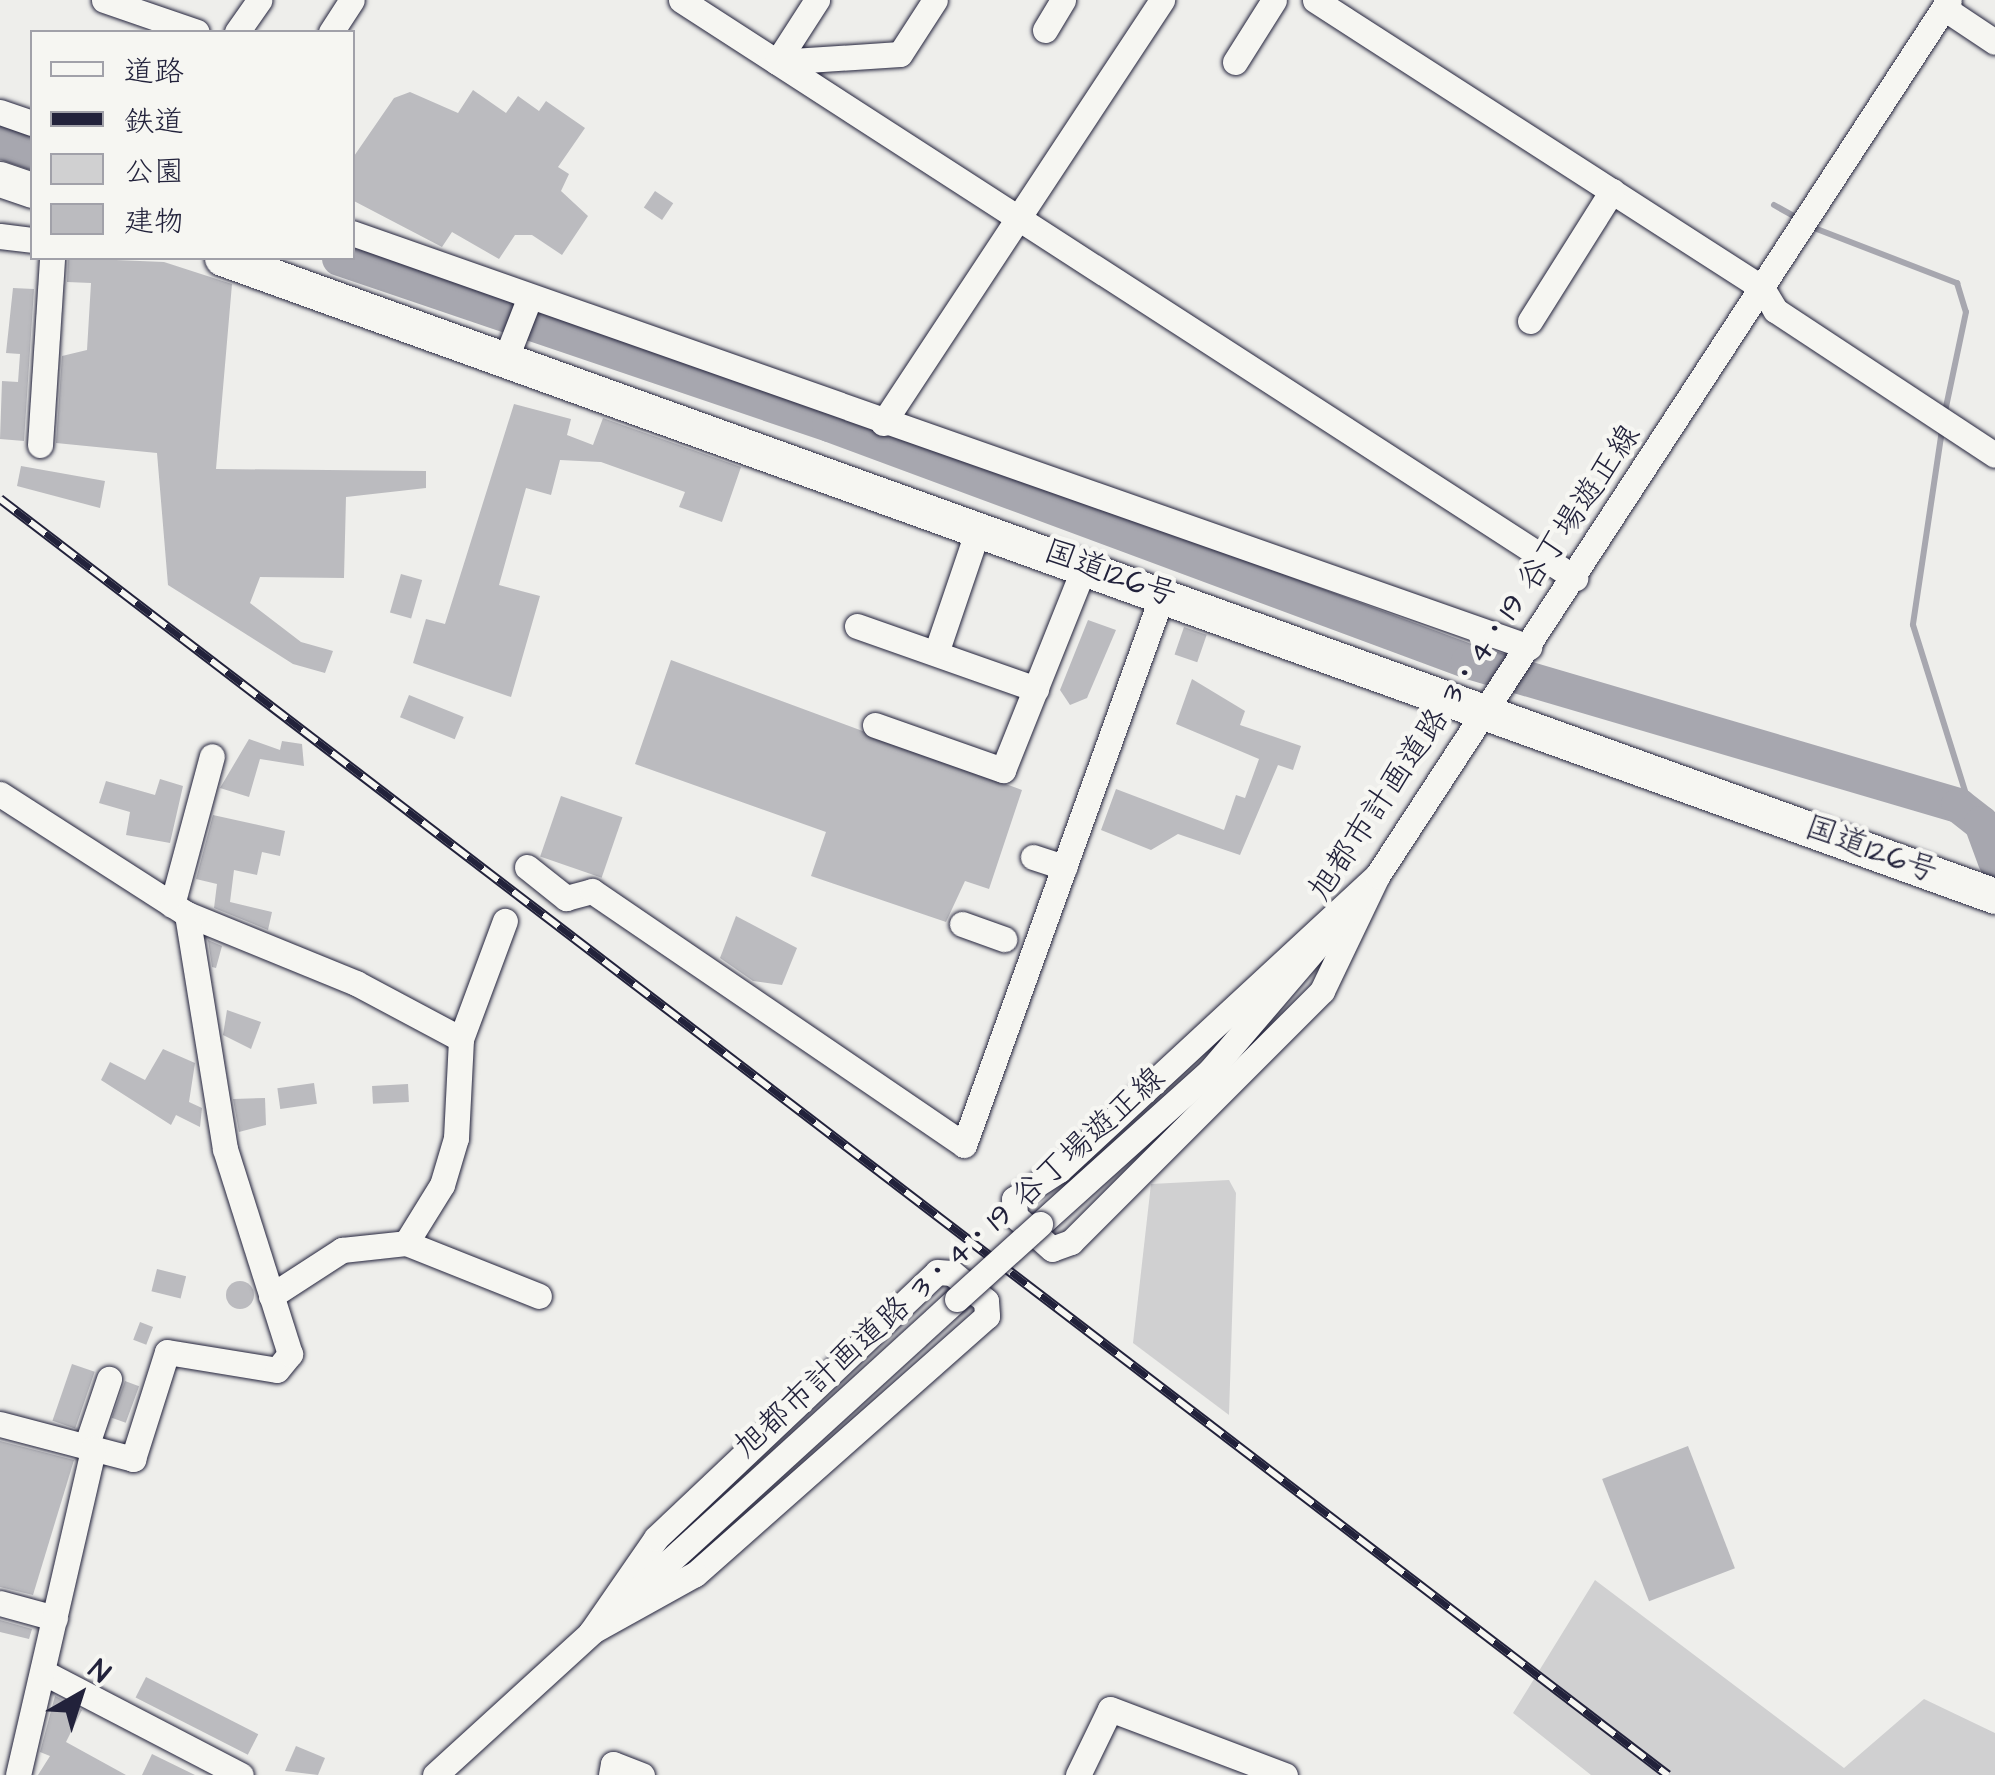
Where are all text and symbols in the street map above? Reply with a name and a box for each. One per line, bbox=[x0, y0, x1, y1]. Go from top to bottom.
legend bbox=[30, 30, 355, 260]
text: 道路 bbox=[124, 51, 184, 93]
text: 鉄道 bbox=[124, 101, 184, 143]
text: 公園 bbox=[124, 151, 184, 193]
text: 建物 bbox=[124, 201, 184, 243]
street label: 旭都市計画道路 3・4・19 谷丁場遊正線 bbox=[1301, 418, 1649, 908]
street label: 国道126号 bbox=[1038, 532, 1182, 616]
street label: 国道126号 bbox=[1799, 808, 1943, 892]
street label: 旭都市計画道路 3・4・19 谷丁場遊正線 bbox=[727, 1059, 1173, 1467]
north arrow bbox=[30, 1645, 130, 1745]
text: N bbox=[80, 1651, 118, 1692]

